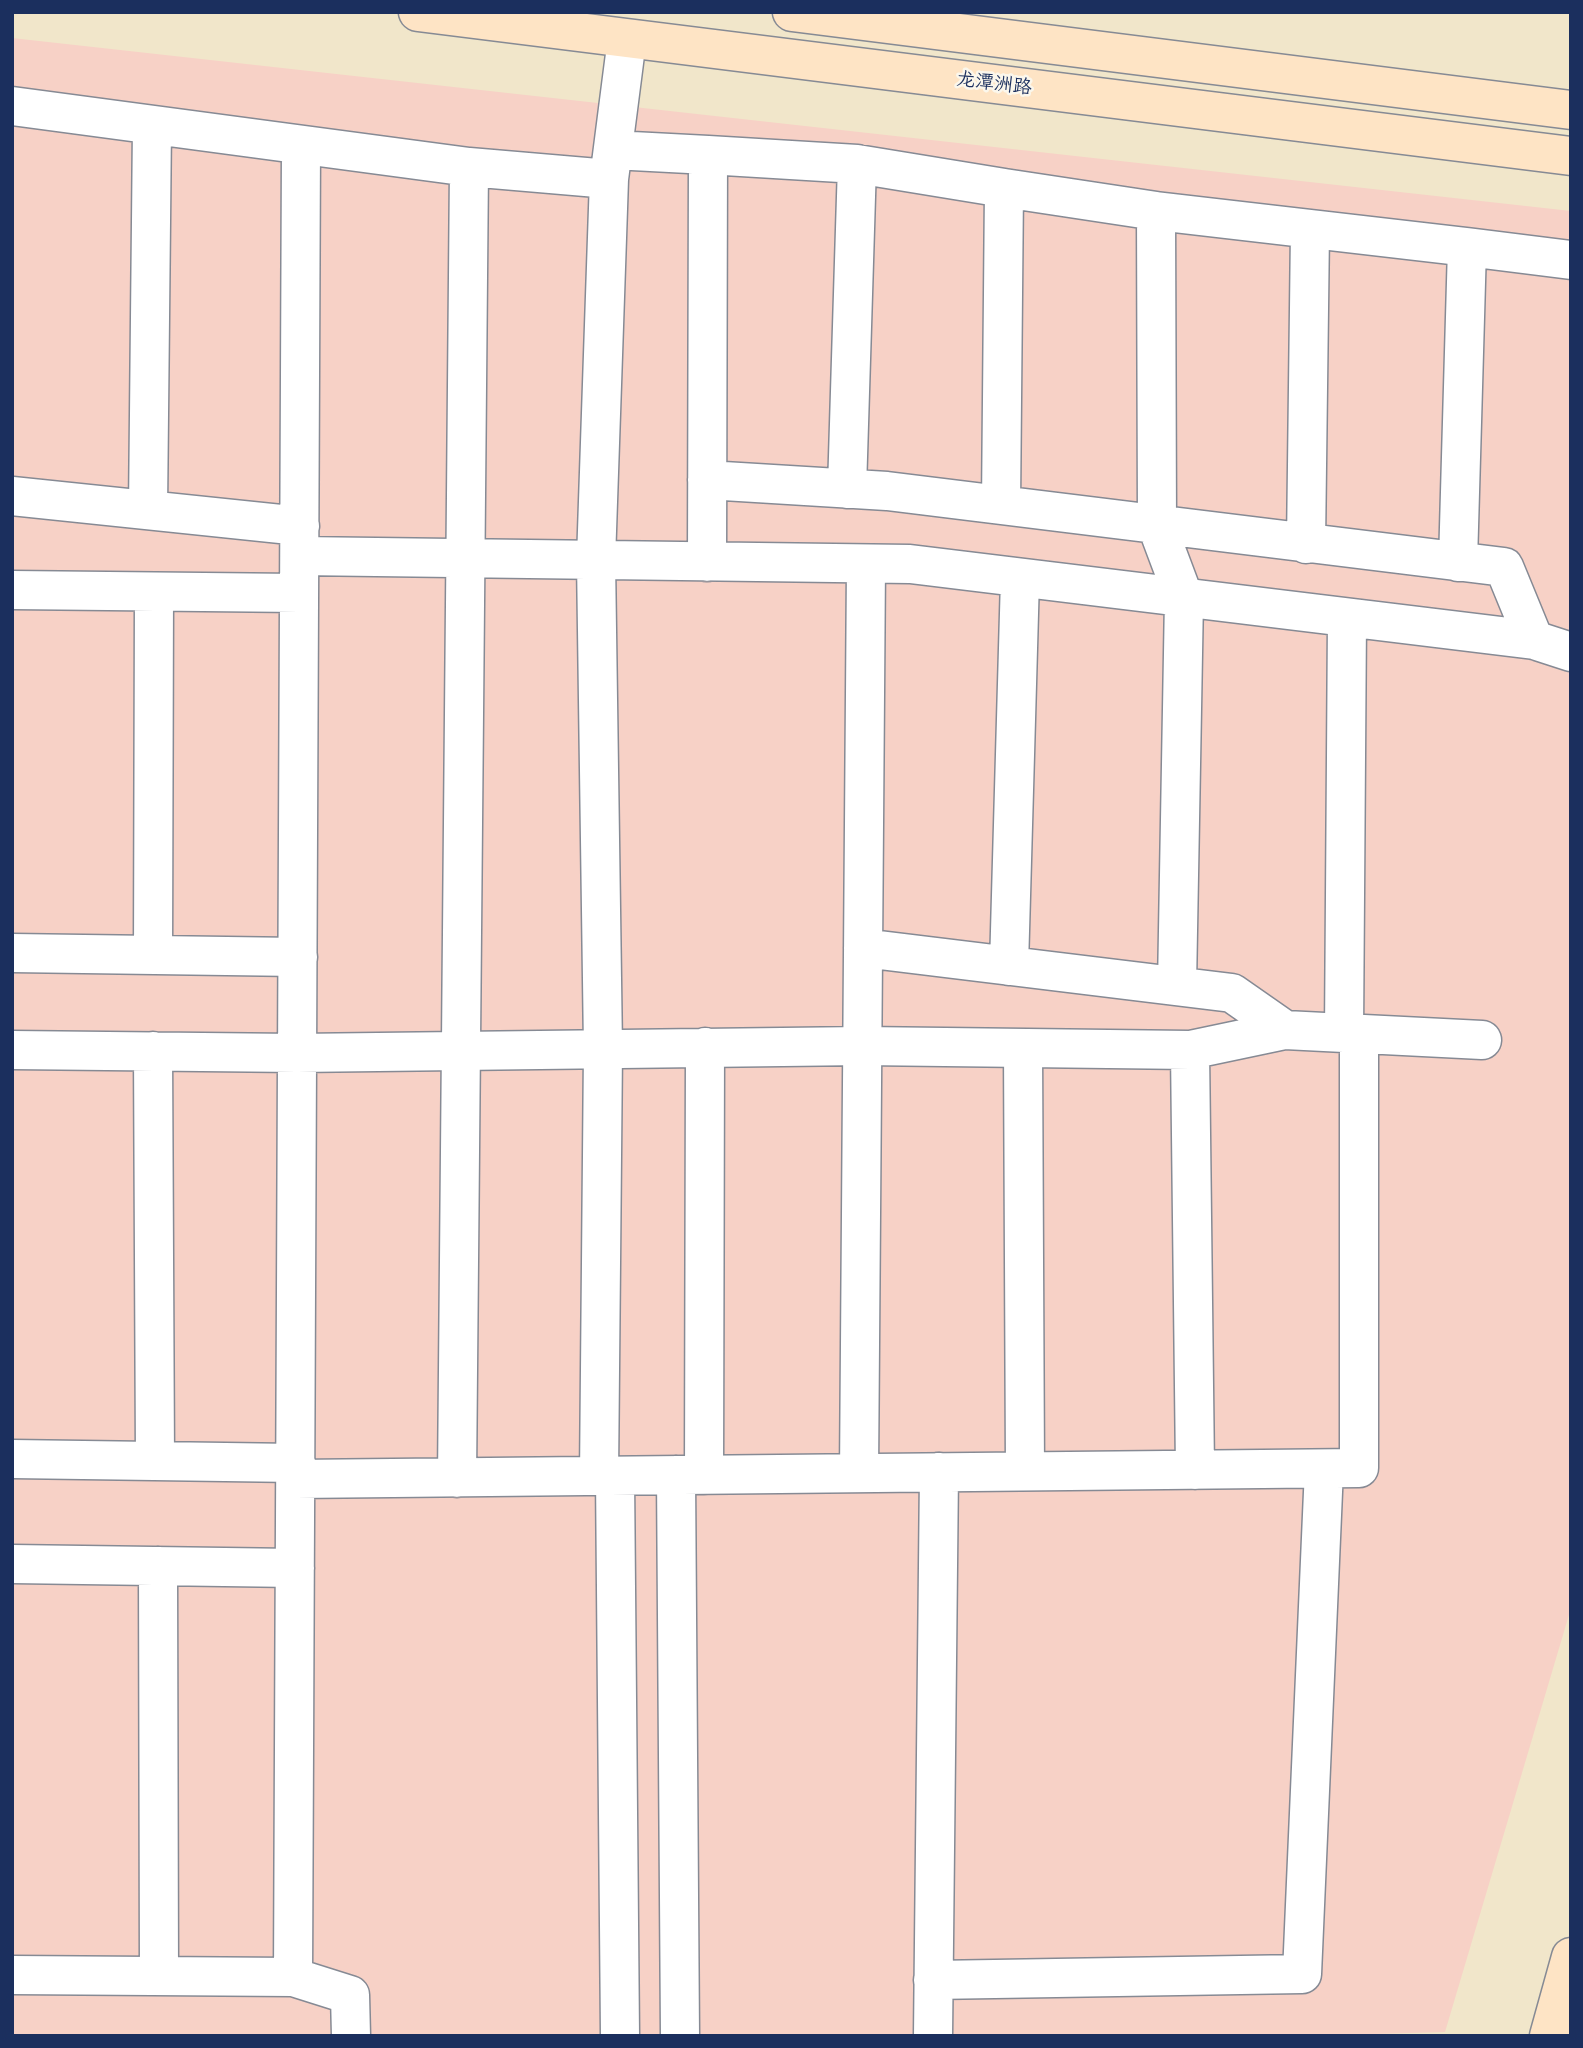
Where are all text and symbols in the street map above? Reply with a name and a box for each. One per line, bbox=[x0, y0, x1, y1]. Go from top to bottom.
street label: 龙潭洲路 bbox=[955, 68, 1033, 100]

